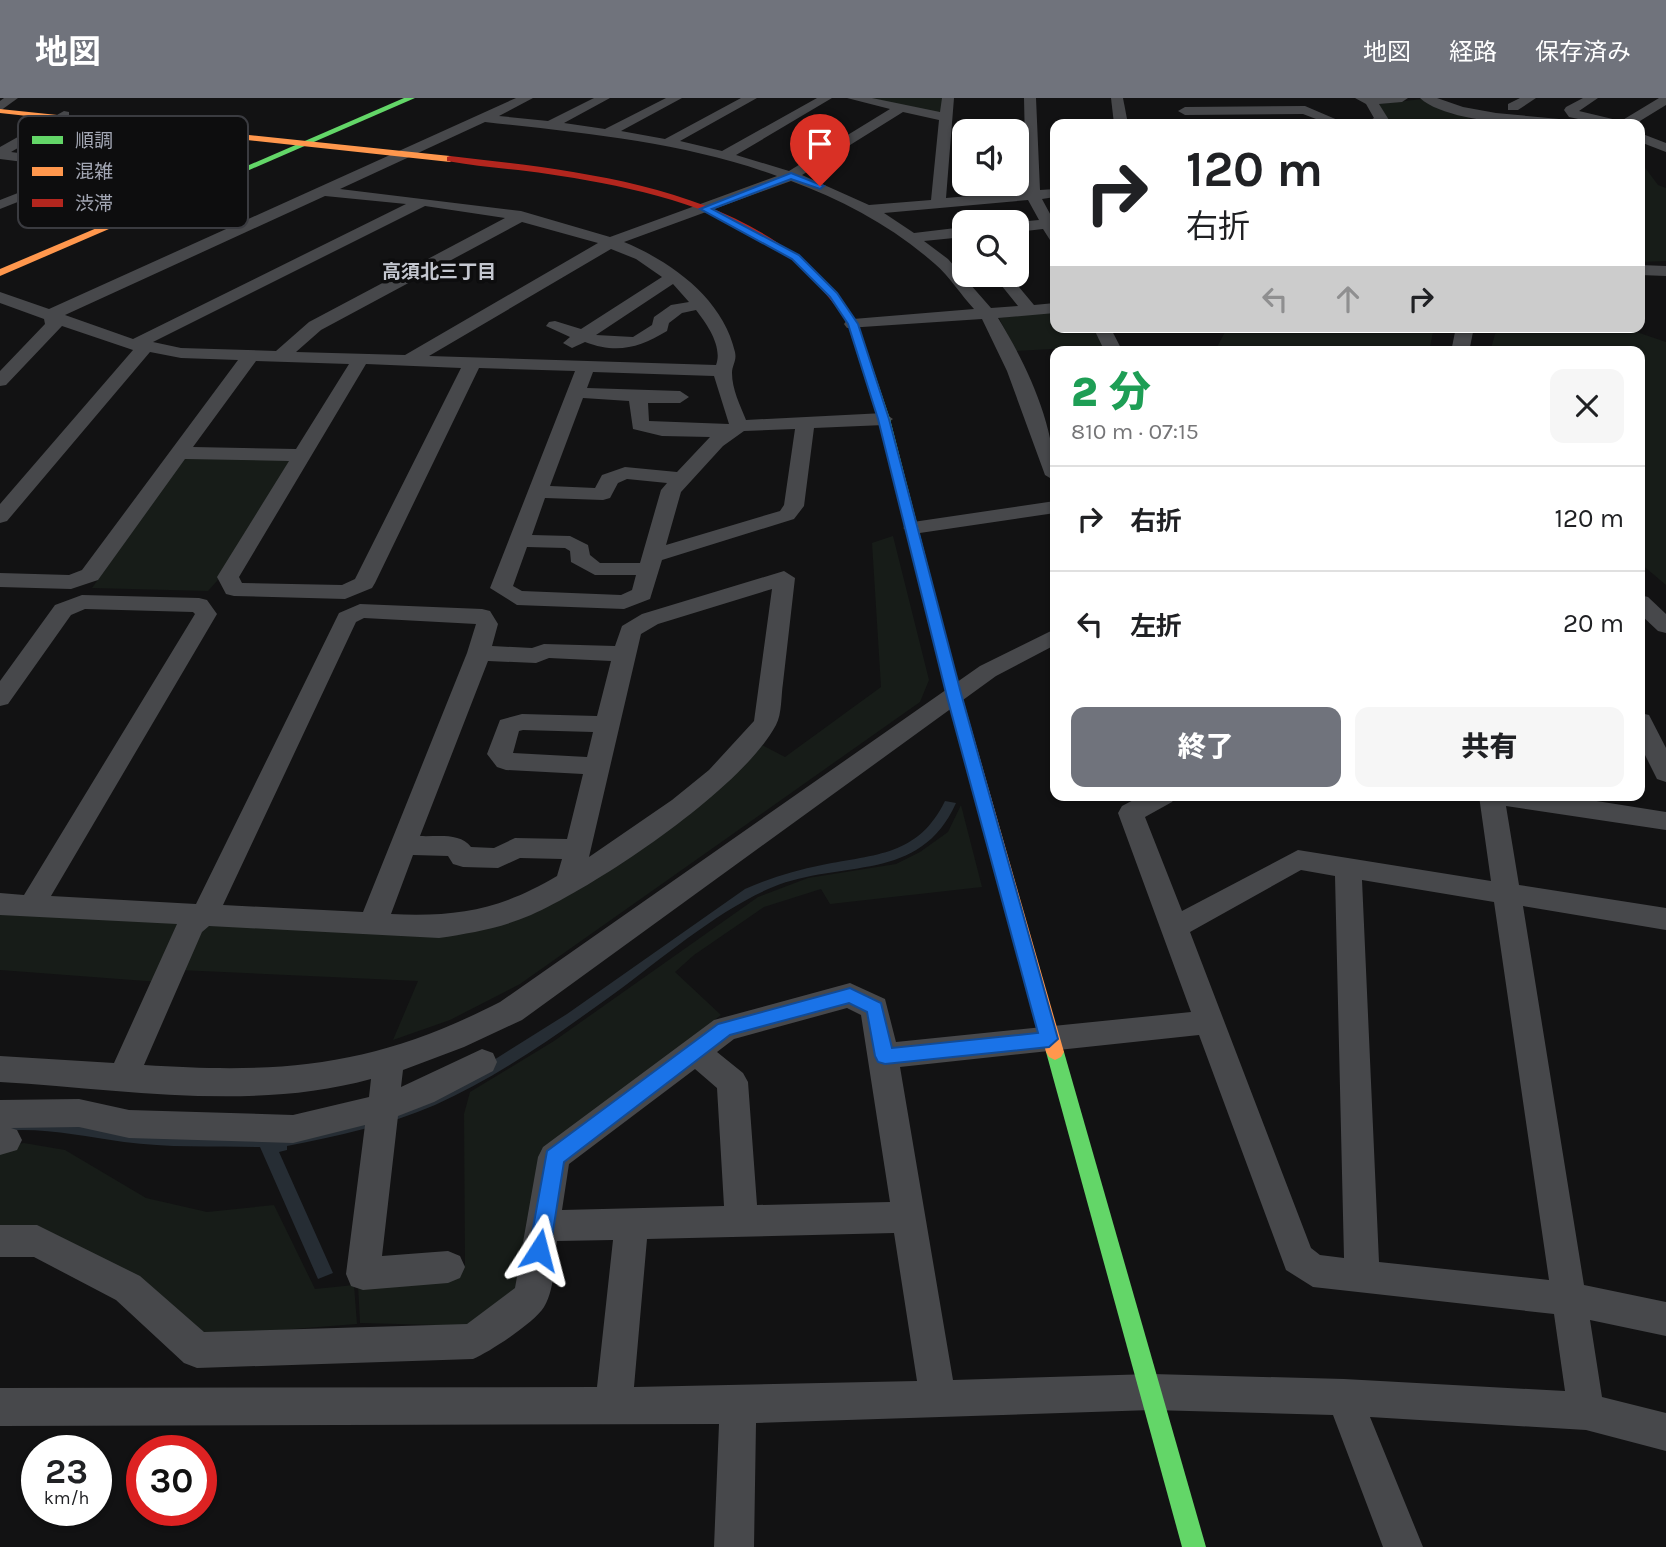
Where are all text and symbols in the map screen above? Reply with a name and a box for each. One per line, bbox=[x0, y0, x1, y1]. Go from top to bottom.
text: 地図 bbox=[35, 33, 101, 71]
text: 地図 bbox=[1363, 38, 1411, 66]
text: 経路 bbox=[1449, 38, 1497, 66]
text: 保存済み bbox=[1535, 38, 1631, 66]
pin bbox=[790, 114, 850, 186]
legend bbox=[18, 116, 248, 228]
map controls bbox=[952, 119, 1029, 287]
button: sound bbox=[952, 119, 1029, 196]
icon: arrive bbox=[801, 125, 839, 163]
text: 順調 bbox=[75, 130, 113, 152]
text: 120 m bbox=[1186, 141, 1323, 198]
icon: right bbox=[1071, 147, 1162, 238]
text: 混雑 bbox=[75, 161, 113, 183]
text: 渋滞 bbox=[75, 193, 113, 215]
text: 右折 bbox=[1186, 208, 1250, 245]
button: search bbox=[952, 210, 1029, 287]
district label: 高須北三丁目 bbox=[382, 261, 496, 283]
icon: left bbox=[1256, 280, 1294, 318]
icon: ahead bbox=[1329, 280, 1367, 318]
icon: right bbox=[1402, 280, 1440, 318]
text: 2 分 bbox=[1071, 367, 1151, 417]
button: close bbox=[1550, 369, 1624, 443]
text: 810 m · 07:15 bbox=[1071, 418, 1199, 445]
icon: right bbox=[1071, 500, 1109, 538]
text: 120 m bbox=[1554, 503, 1624, 534]
text: 右折 bbox=[1130, 506, 1182, 537]
icon: left bbox=[1071, 605, 1109, 643]
text: 20 m bbox=[1563, 608, 1624, 639]
text: 左折 bbox=[1130, 611, 1182, 642]
button: 終了 bbox=[1071, 707, 1341, 787]
button: 共有 bbox=[1355, 707, 1624, 787]
position arrow bbox=[502, 1213, 576, 1287]
speed limit sign: 30 bbox=[126, 1435, 217, 1526]
text: 23 bbox=[45, 1451, 88, 1492]
text: km/h bbox=[44, 1487, 89, 1509]

